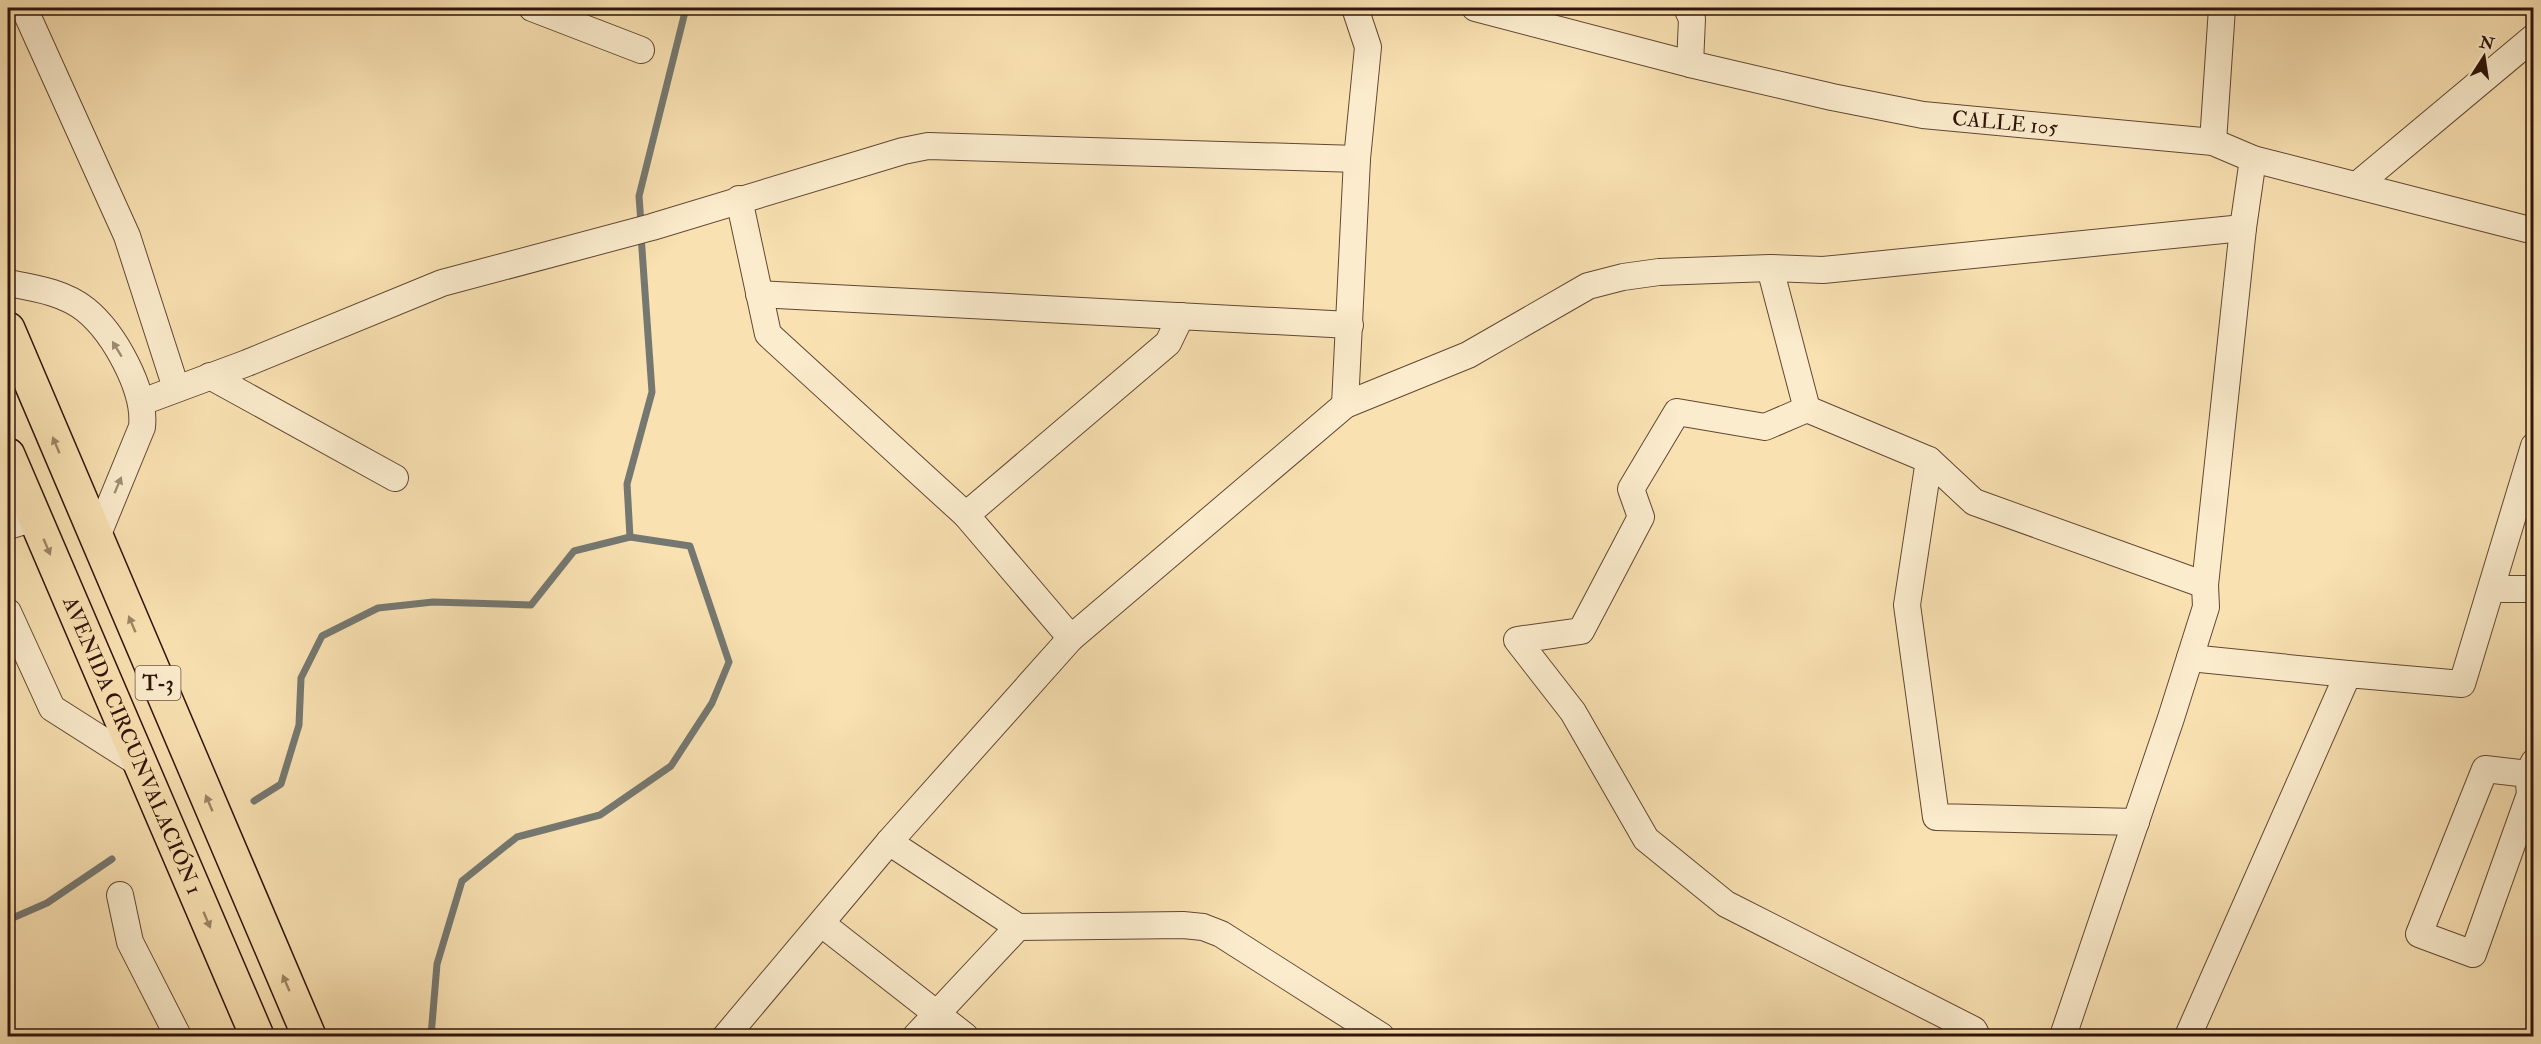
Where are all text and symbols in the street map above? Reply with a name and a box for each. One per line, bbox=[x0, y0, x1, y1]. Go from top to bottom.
north arrow bbox=[2454, 27, 2514, 87]
text: N bbox=[2477, 32, 2497, 55]
street label: CALLE 105 bbox=[1951, 104, 2060, 141]
one-way arrow bbox=[111, 341, 122, 357]
one-way arrow bbox=[51, 435, 61, 453]
one-way arrow bbox=[114, 476, 123, 494]
one-way arrow bbox=[42, 539, 52, 557]
street label: AVENIDA CIRCUNVALACIÓN 1 bbox=[56, 592, 208, 898]
one-way arrow bbox=[127, 615, 137, 633]
road number: T-3 bbox=[136, 666, 180, 700]
one-way arrow bbox=[204, 794, 214, 812]
one-way arrow bbox=[202, 911, 212, 929]
one-way arrow bbox=[281, 974, 290, 991]

